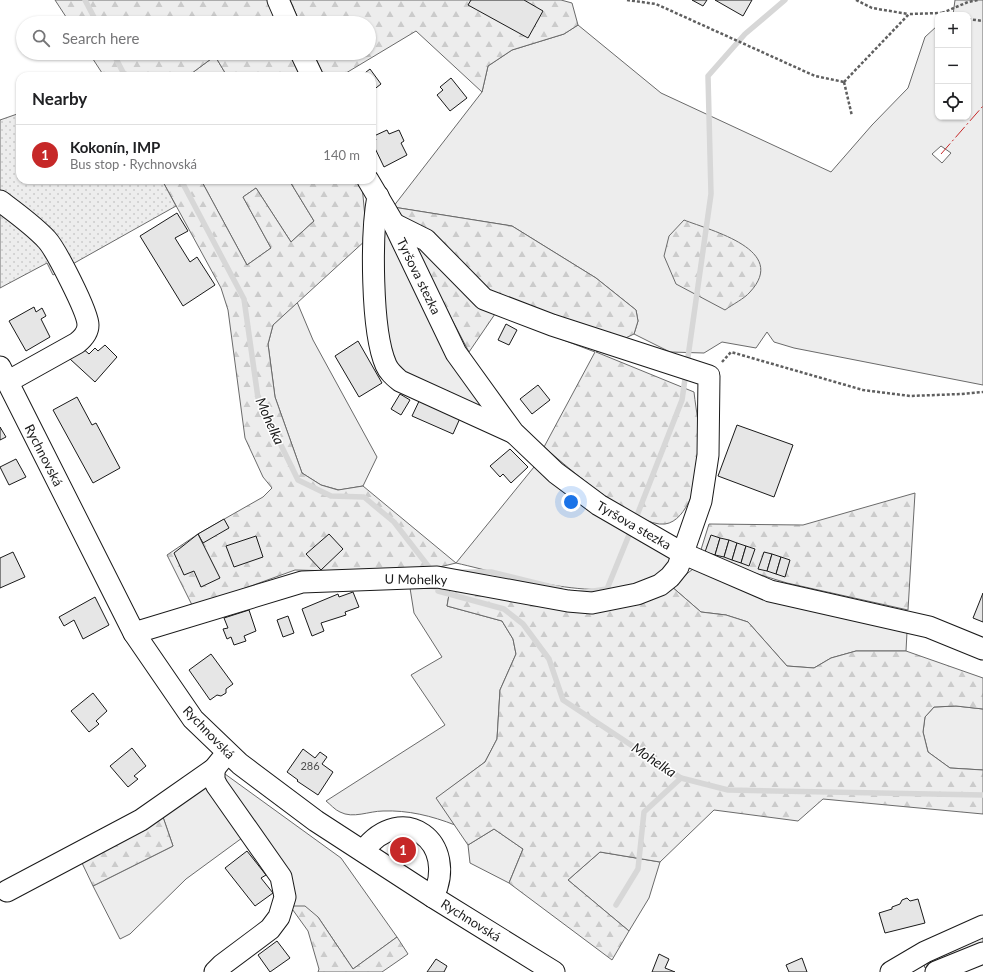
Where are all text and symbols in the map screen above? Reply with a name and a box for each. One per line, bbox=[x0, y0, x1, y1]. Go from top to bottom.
map controls bbox=[935, 12, 971, 120]
button: + bbox=[935, 12, 971, 48]
search box bbox=[16, 16, 376, 60]
icon: search bbox=[30, 27, 52, 49]
text: Search here bbox=[62, 29, 139, 47]
button: − bbox=[935, 48, 971, 84]
button: locate bbox=[935, 84, 971, 120]
text: Nearby bbox=[32, 88, 87, 109]
text: Kokonín, IMP bbox=[70, 138, 160, 156]
text: 1 bbox=[41, 147, 49, 163]
text: 140 m bbox=[323, 147, 360, 163]
text: Bus stop · Rychnovská bbox=[70, 156, 197, 172]
street label: Tyršova stezka bbox=[394, 235, 444, 317]
water label: Mohelka bbox=[253, 395, 288, 447]
street label: Rychnovská bbox=[22, 421, 66, 489]
your location bbox=[561, 492, 581, 512]
street label: Tyršova stezka bbox=[594, 497, 674, 553]
street label: U Mohelky bbox=[385, 570, 448, 588]
street label: Rychnovská bbox=[180, 702, 238, 762]
water label: Mohelka bbox=[629, 739, 680, 781]
house number: 286 bbox=[300, 759, 320, 772]
pin: 1 bbox=[390, 835, 416, 865]
street label: Rychnovská bbox=[438, 895, 504, 945]

